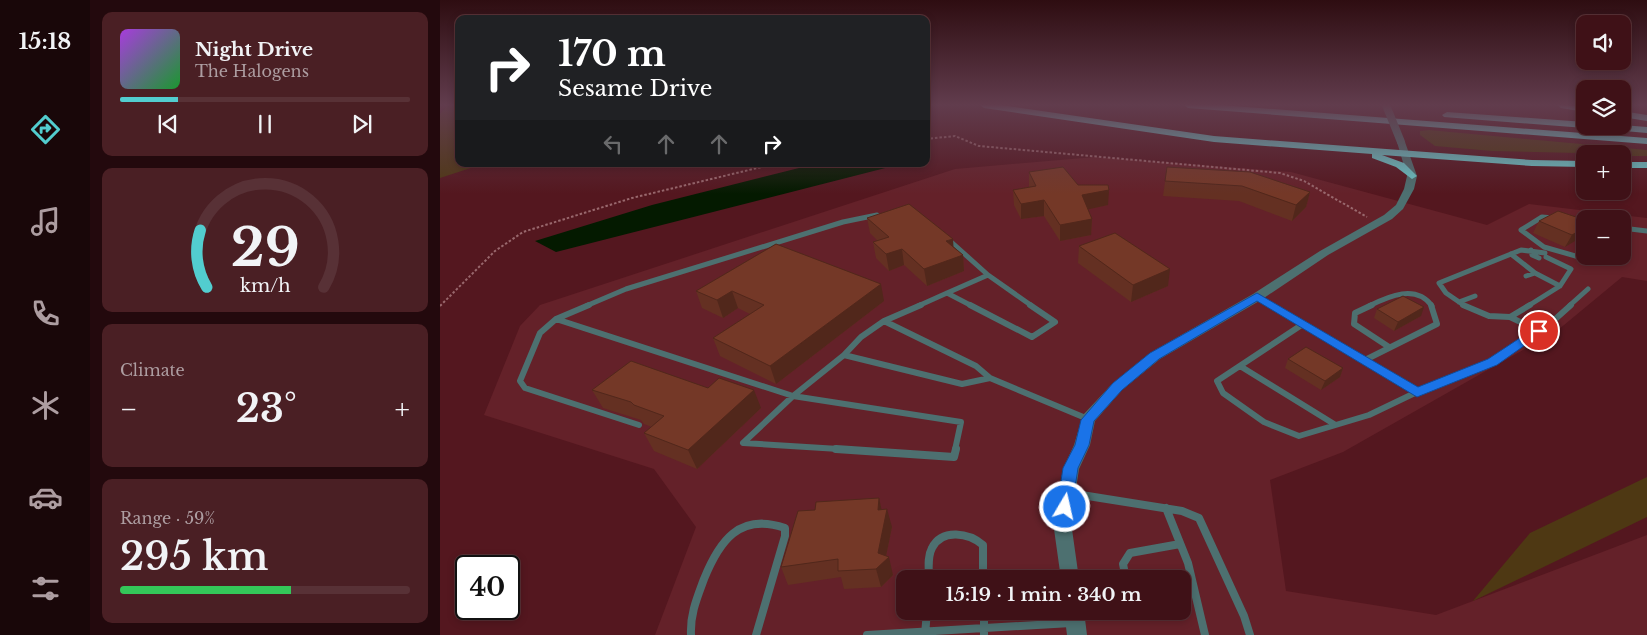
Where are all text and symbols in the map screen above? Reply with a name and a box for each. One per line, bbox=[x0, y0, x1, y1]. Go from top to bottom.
map controls bbox=[1576, 15, 1631, 265]
button: sound bbox=[1576, 15, 1631, 70]
text: 15:18 bbox=[19, 28, 71, 55]
text: 170 m bbox=[558, 32, 666, 75]
icon: right bbox=[475, 35, 540, 100]
text: Night Drive bbox=[195, 38, 313, 61]
text: The Halogens bbox=[195, 61, 309, 81]
text: Sesame Drive bbox=[558, 75, 712, 102]
button: layers bbox=[1576, 80, 1631, 135]
icon: previous bbox=[154, 110, 182, 138]
icon: pause bbox=[251, 110, 279, 138]
icon: next bbox=[348, 110, 376, 138]
icon: directions bbox=[28, 112, 63, 147]
icon: left bbox=[599, 130, 627, 158]
icon: ahead bbox=[652, 130, 680, 158]
icon: ahead bbox=[705, 130, 733, 158]
icon: right bbox=[758, 130, 786, 158]
button: + bbox=[1576, 145, 1631, 200]
icon: music bbox=[28, 204, 63, 239]
button: − bbox=[1576, 210, 1631, 265]
text: 29 bbox=[231, 216, 299, 280]
text: km/h bbox=[240, 275, 290, 297]
icon: phone bbox=[28, 296, 63, 331]
pin bbox=[1518, 310, 1560, 352]
icon: arrive bbox=[1525, 317, 1553, 345]
text: Climate bbox=[120, 360, 185, 380]
text: 23° bbox=[236, 385, 297, 432]
icon: climate bbox=[28, 388, 63, 423]
text: − bbox=[120, 392, 138, 427]
text: + bbox=[395, 392, 410, 427]
icon: car bbox=[28, 480, 63, 515]
position arrow bbox=[1038, 480, 1090, 532]
text: Range · 59% bbox=[120, 508, 215, 528]
text: 295 km bbox=[120, 533, 269, 580]
speed limit sign: 40 bbox=[455, 555, 520, 620]
icon: filters bbox=[28, 571, 63, 606]
text: 15:19 · 1 min · 340 m bbox=[945, 583, 1142, 606]

